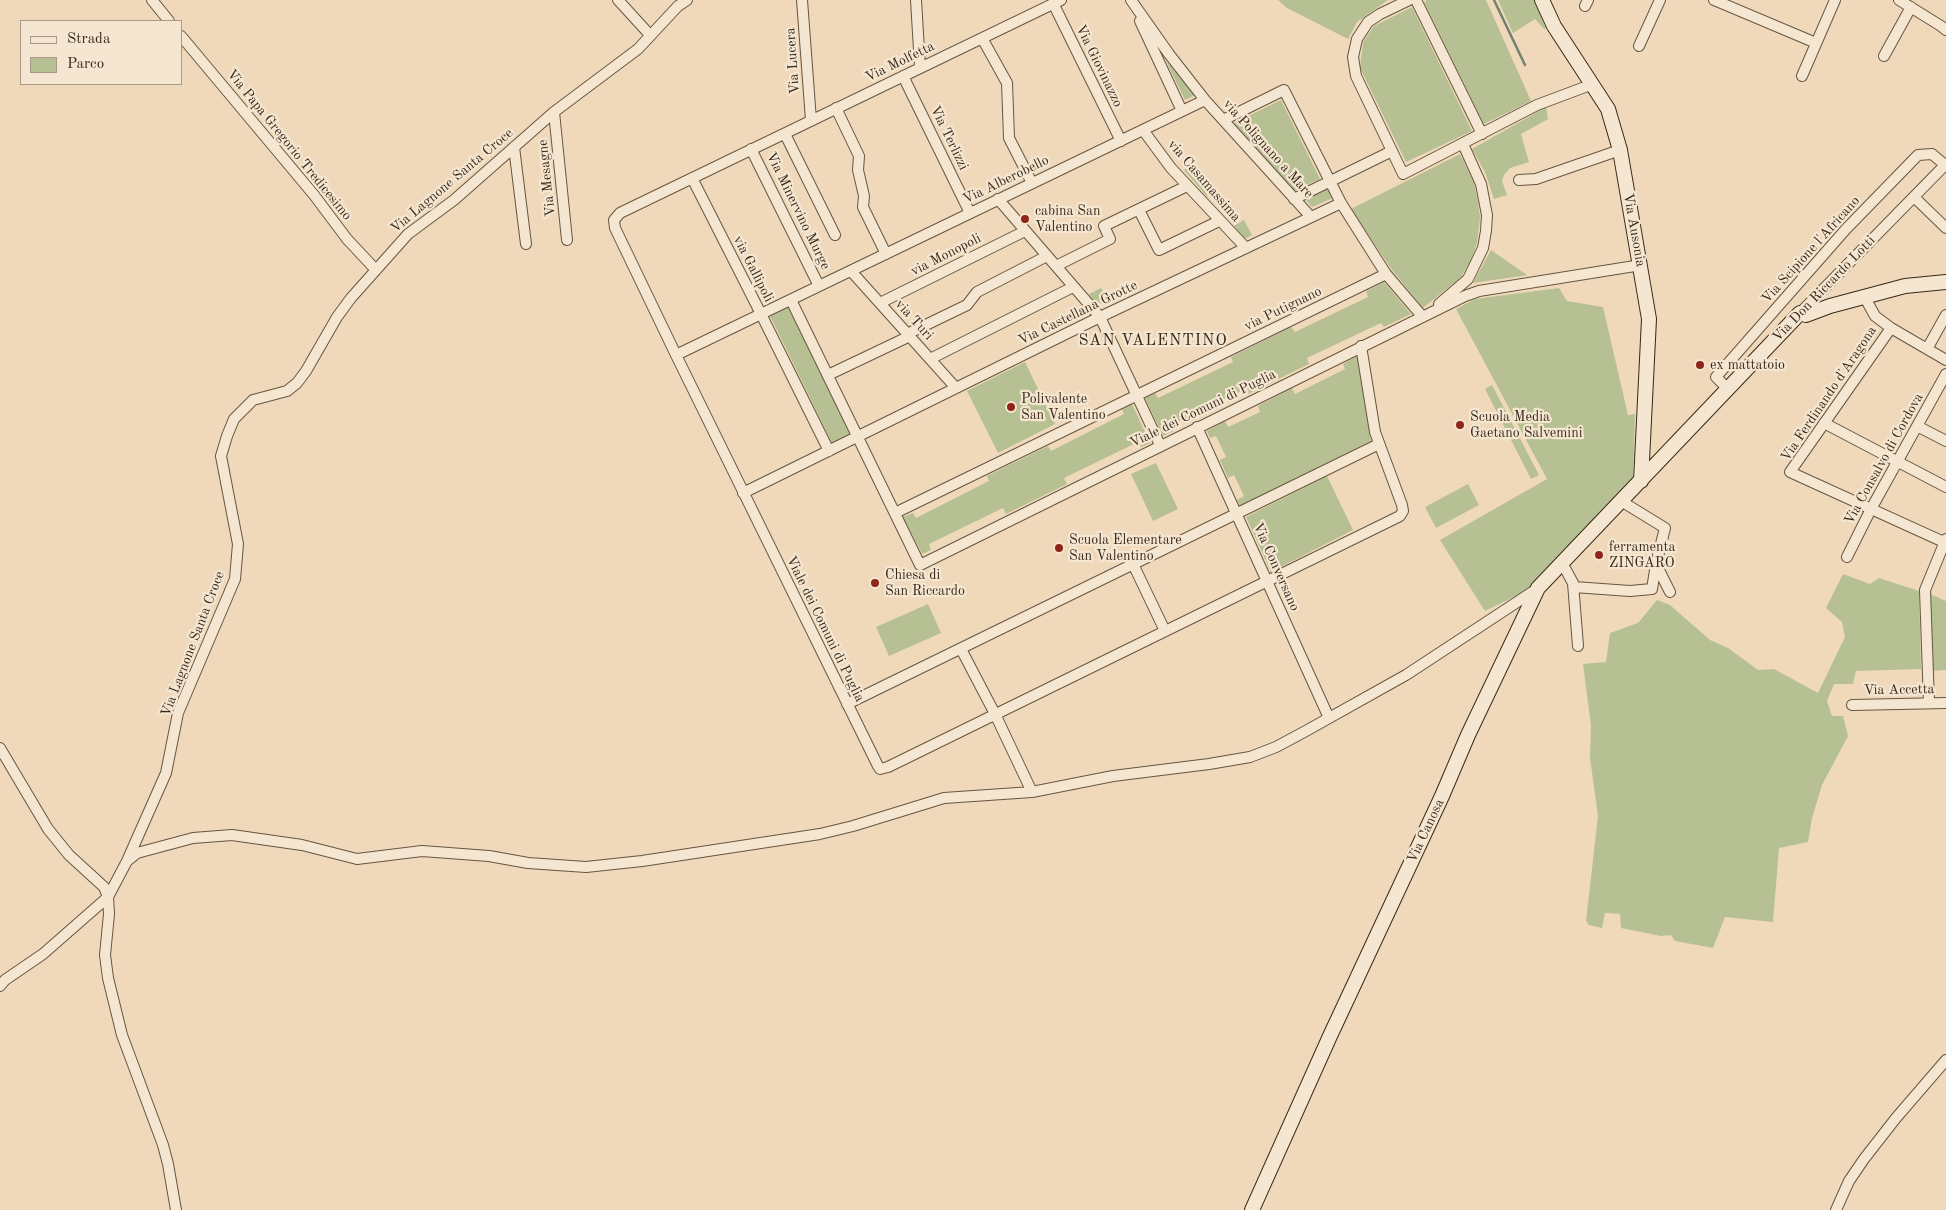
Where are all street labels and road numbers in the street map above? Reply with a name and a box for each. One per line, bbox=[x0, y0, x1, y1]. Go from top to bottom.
street label: Via Giovinazzo bbox=[1072, 22, 1126, 110]
street label: Via Lucera bbox=[782, 27, 804, 95]
street label: Via Molfetta bbox=[863, 38, 937, 86]
street label: Via Papa Gregorio Tredicesimo bbox=[223, 66, 355, 224]
street label: via Polignano a Mare bbox=[1219, 96, 1317, 202]
street label: Via Terlizzi bbox=[926, 103, 972, 173]
street label: Via Lagnone Santa Croce bbox=[387, 125, 517, 237]
street label: via Casamassima bbox=[1164, 137, 1244, 225]
street label: Via Mesagne bbox=[535, 139, 559, 217]
street label: Via Minervino Murge bbox=[762, 150, 834, 272]
street label: Via Alberobello bbox=[960, 152, 1052, 208]
street label: Via Ausonia bbox=[1619, 192, 1649, 268]
street label: Via Scipione l'Africano bbox=[1758, 193, 1864, 307]
street label: via Monopoli bbox=[908, 230, 984, 280]
street label: Via Don Riccardo Lotti bbox=[1769, 232, 1879, 346]
street label: via Gallipoli bbox=[729, 233, 777, 305]
street label: Via Castellana Grotte bbox=[1016, 277, 1140, 349]
street label: via Putignano bbox=[1241, 283, 1325, 335]
street label: via Turi bbox=[891, 296, 937, 344]
street label: Via Ferdinando d'Aragona bbox=[1777, 323, 1881, 465]
street label: Viale dei Comuni di Puglia bbox=[1127, 366, 1279, 452]
street label: Via Consalvo di Cordova bbox=[1841, 390, 1927, 528]
street label: Via Conversano bbox=[1249, 520, 1303, 614]
street label: Viale dei Comuni di Puglia bbox=[782, 553, 868, 705]
street label: Via Lagnone Santa Croce bbox=[157, 569, 229, 719]
street label: Via Accetta bbox=[1863, 681, 1935, 699]
street label: Via Canosa bbox=[1404, 796, 1448, 866]

